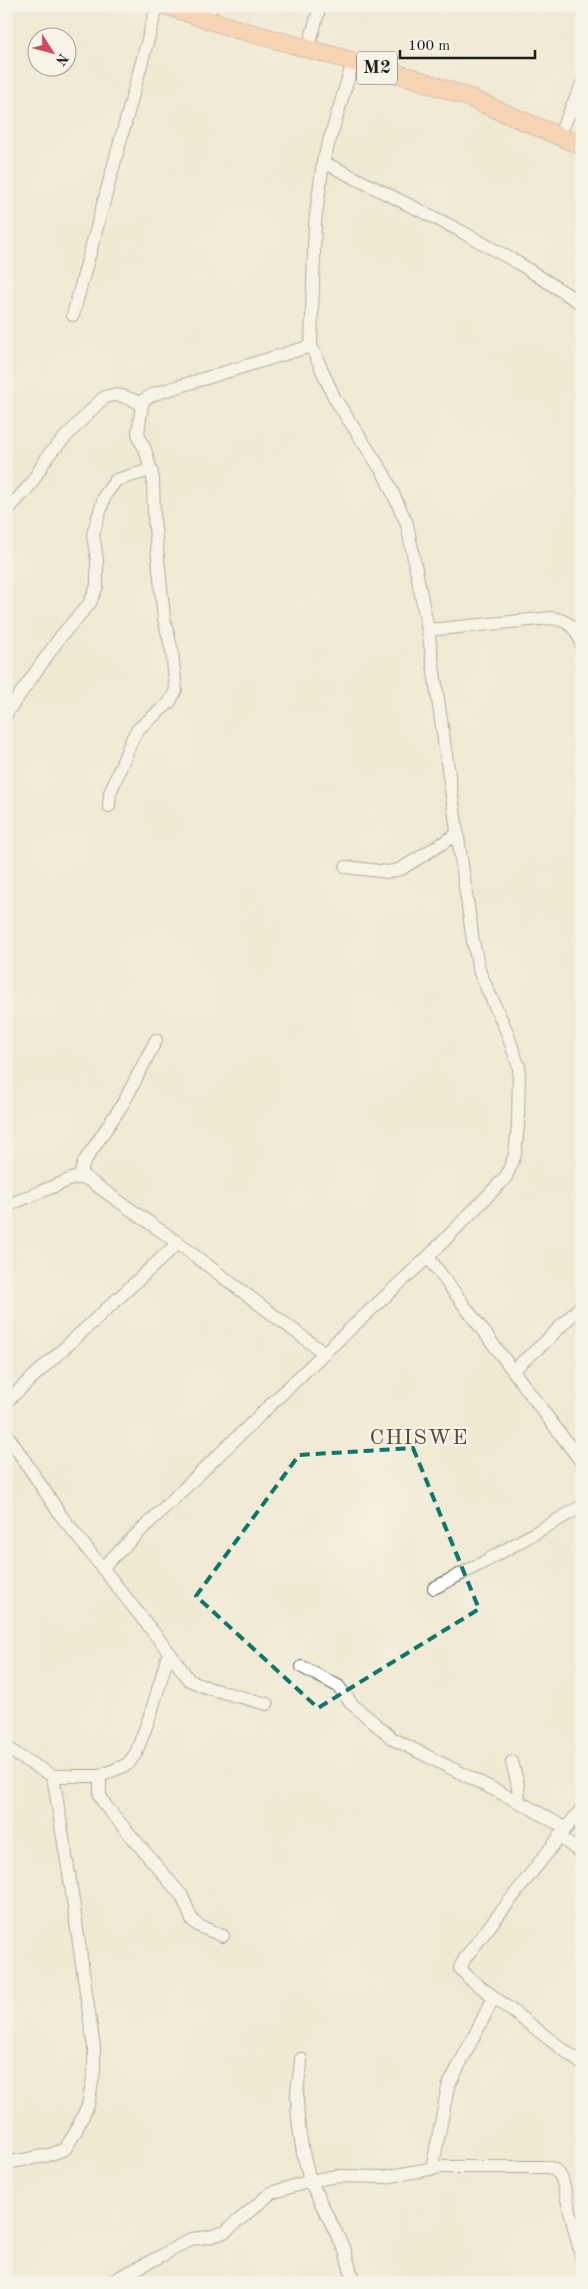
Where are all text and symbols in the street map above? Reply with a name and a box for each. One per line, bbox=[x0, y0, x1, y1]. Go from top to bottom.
north arrow bbox=[28, 28, 78, 78]
scale bar bbox=[400, 28, 536, 60]
text: 100 m bbox=[408, 39, 450, 54]
text: N bbox=[53, 51, 71, 68]
road number: M2 bbox=[357, 52, 397, 84]
district label: CHISWE bbox=[369, 1427, 469, 1449]

